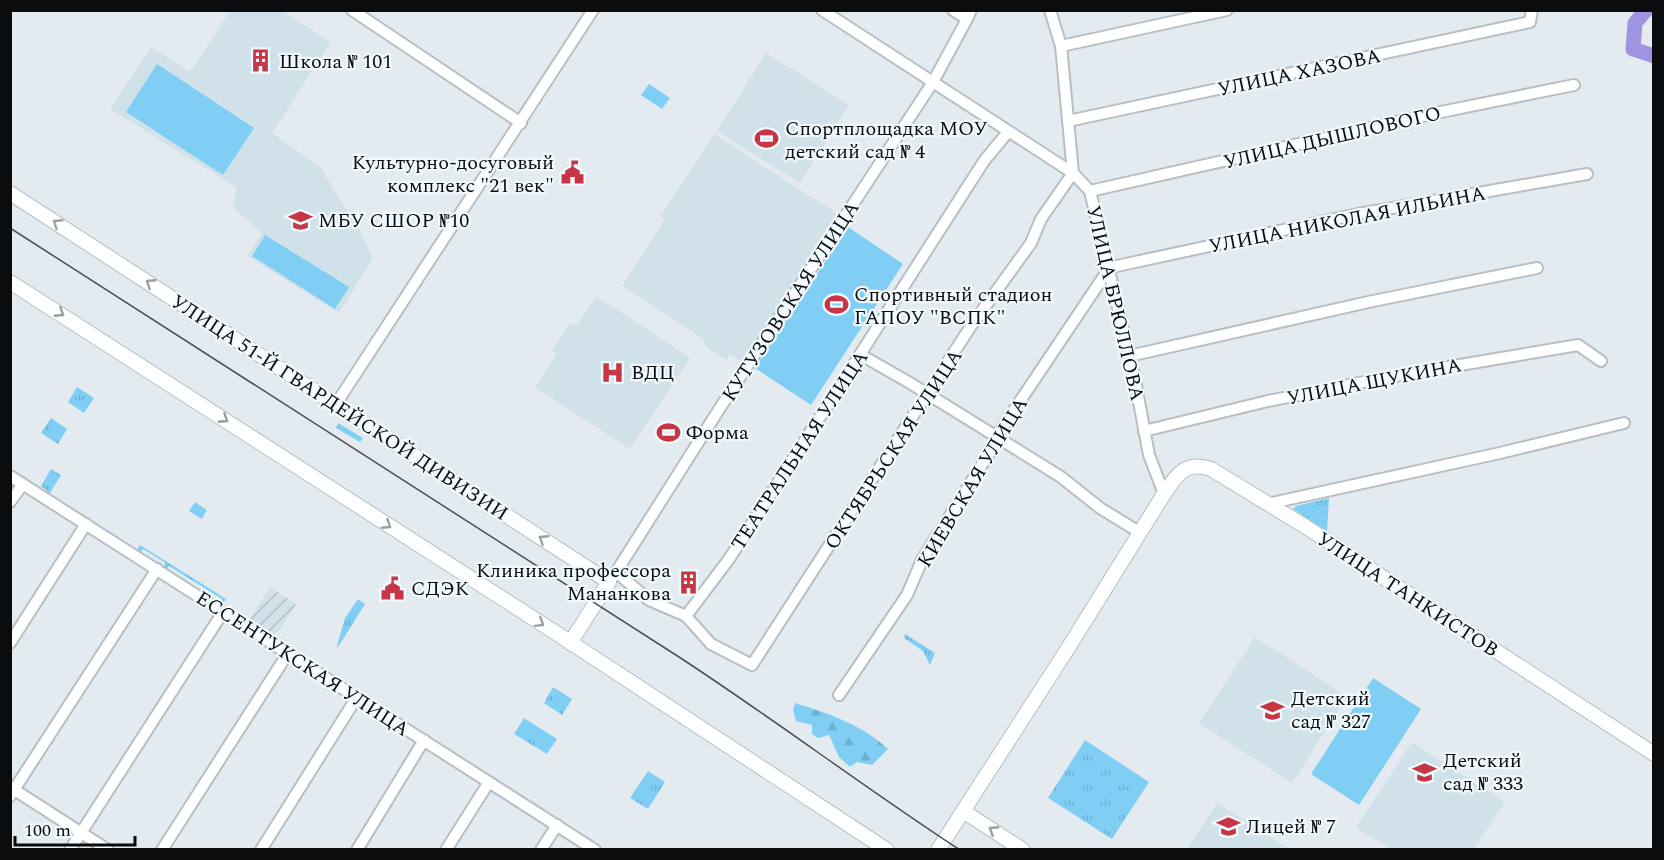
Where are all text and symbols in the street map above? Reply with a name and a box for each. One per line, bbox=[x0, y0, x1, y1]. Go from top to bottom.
street label: УЛИЦА ХАЗОВА bbox=[1215, 41, 1383, 105]
place label: Школа № 101 bbox=[279, 47, 392, 77]
building icon: Школа № 101 bbox=[248, 48, 274, 74]
street label: УЛИЦА ДЫШЛОВОГО bbox=[1220, 98, 1444, 178]
place label: Спортплощадка МОУ детский сад № 4 bbox=[785, 114, 988, 167]
sports icon: Спортплощадка МОУ детский сад № 4 bbox=[754, 126, 780, 152]
place label: Культурно-досуговый комплекс "21 век" bbox=[352, 148, 554, 201]
public building icon: Культурно-досуговый комплекс "21 век" bbox=[559, 160, 585, 186]
street label: УЛИЦА НИКОЛАЯ ИЛЬИНА bbox=[1206, 178, 1488, 262]
street label: КУТУЗОВСКАЯ УЛИЦА bbox=[715, 195, 867, 408]
street label: УЛИЦА БРЮЛЛОВА bbox=[1078, 202, 1152, 404]
place label: МБУ СШОР №10 bbox=[318, 206, 469, 236]
school or university icon: МБУ СШОР №10 bbox=[287, 207, 313, 233]
one-way arrow bbox=[53, 219, 64, 230]
one-way arrow bbox=[146, 280, 157, 291]
place label: Спортивный стадион ГАПОУ "ВСПК" bbox=[854, 280, 1052, 333]
street label: УЛИЦА 51-Й ГВАРДЕЙСКОЙ ДИВИЗИИ bbox=[165, 287, 514, 529]
sports icon: Спортивный стадион ГАПОУ "ВСПК" bbox=[823, 292, 849, 318]
one-way arrow bbox=[54, 305, 64, 317]
street label: ОКТЯБРЬСКАЯ УЛИЦА bbox=[817, 343, 970, 556]
street label: ТЕАТРАЛЬНАЯ УЛИЦА bbox=[724, 345, 876, 556]
street label: УЛИЦА ЩУКИНА bbox=[1284, 350, 1464, 414]
place label: ВДЦ bbox=[631, 358, 674, 388]
hospital icon: ВДЦ bbox=[600, 359, 626, 385]
street label: КИЕВСКАЯ УЛИЦА bbox=[910, 392, 1036, 573]
one-way arrow bbox=[217, 412, 228, 423]
place label: Форма bbox=[686, 418, 749, 448]
sports icon: Форма bbox=[655, 419, 681, 445]
one-way arrow bbox=[381, 518, 391, 530]
street label: УЛИЦА ТАНКИСТОВ bbox=[1311, 525, 1504, 665]
one-way arrow bbox=[538, 535, 549, 546]
place label: Клиника профессора Мананкова bbox=[476, 556, 671, 609]
building icon: Клиника профессора Мананкова bbox=[676, 569, 702, 595]
place label: СДЭК bbox=[411, 574, 470, 604]
public building icon: СДЭК bbox=[380, 575, 406, 601]
street label: ЕССЕНТУКСКАЯ УЛИЦА bbox=[190, 583, 415, 744]
one-way arrow bbox=[533, 616, 544, 627]
place label: Детский сад № 327 bbox=[1291, 684, 1371, 737]
school or university icon: Детский сад № 327 bbox=[1260, 697, 1286, 723]
place label: Детский сад № 333 bbox=[1443, 746, 1523, 799]
school or university icon: Детский сад № 333 bbox=[1412, 759, 1438, 785]
scale bar bbox=[15, 809, 135, 847]
place label: Лицей № 7 bbox=[1246, 812, 1336, 842]
school or university icon: Лицей № 7 bbox=[1215, 813, 1241, 839]
text: 100 m bbox=[24, 817, 71, 844]
one-way arrow bbox=[989, 827, 1000, 838]

